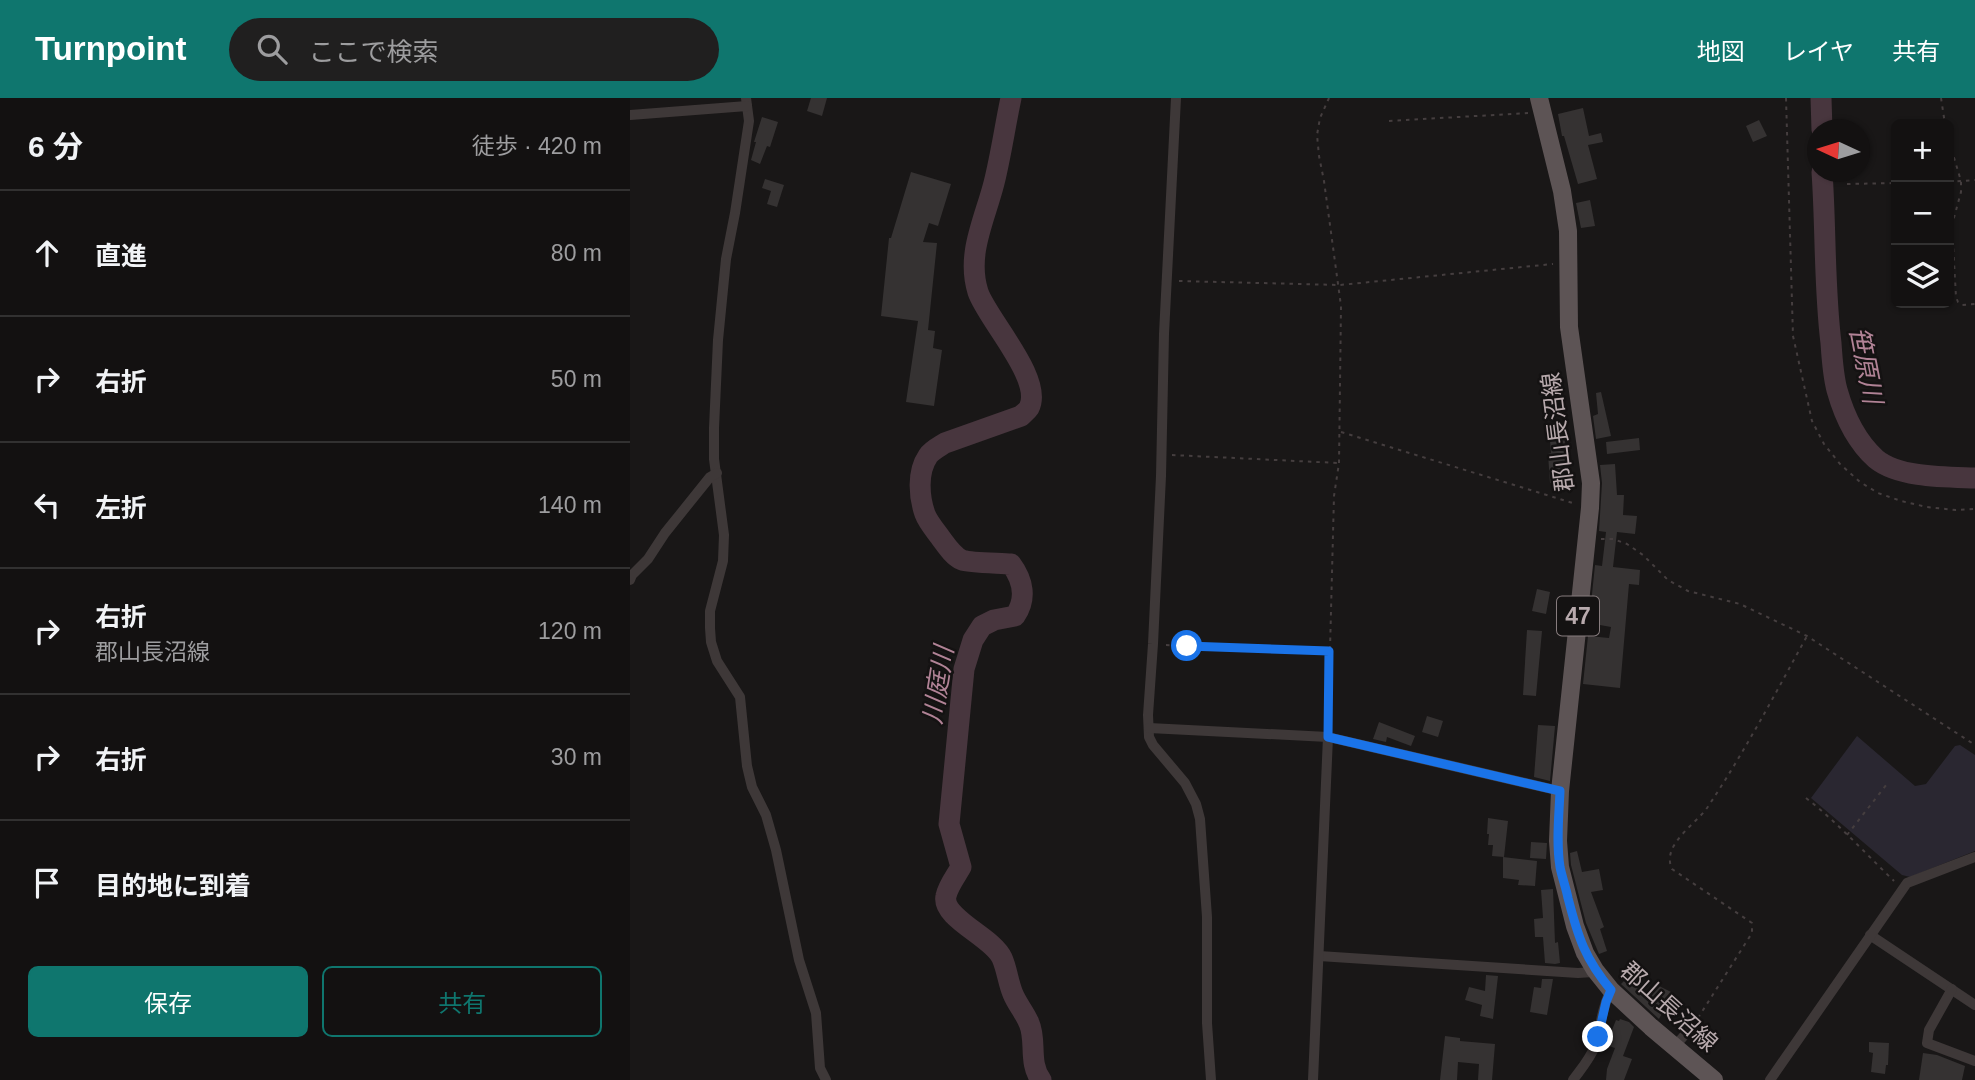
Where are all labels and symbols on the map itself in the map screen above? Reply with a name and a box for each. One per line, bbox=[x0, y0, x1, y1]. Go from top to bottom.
north arrow bbox=[1807, 119, 1870, 182]
water label: 笹原川 bbox=[1844, 324, 1889, 409]
street label: 郡山長沼線 bbox=[1537, 371, 1578, 493]
road number: 47 bbox=[1557, 596, 1599, 636]
route start bbox=[1171, 630, 1202, 661]
water label: 川庭川 bbox=[917, 641, 959, 726]
street label: 郡山長沼線 bbox=[1616, 956, 1723, 1057]
route end bbox=[1582, 1021, 1613, 1052]

